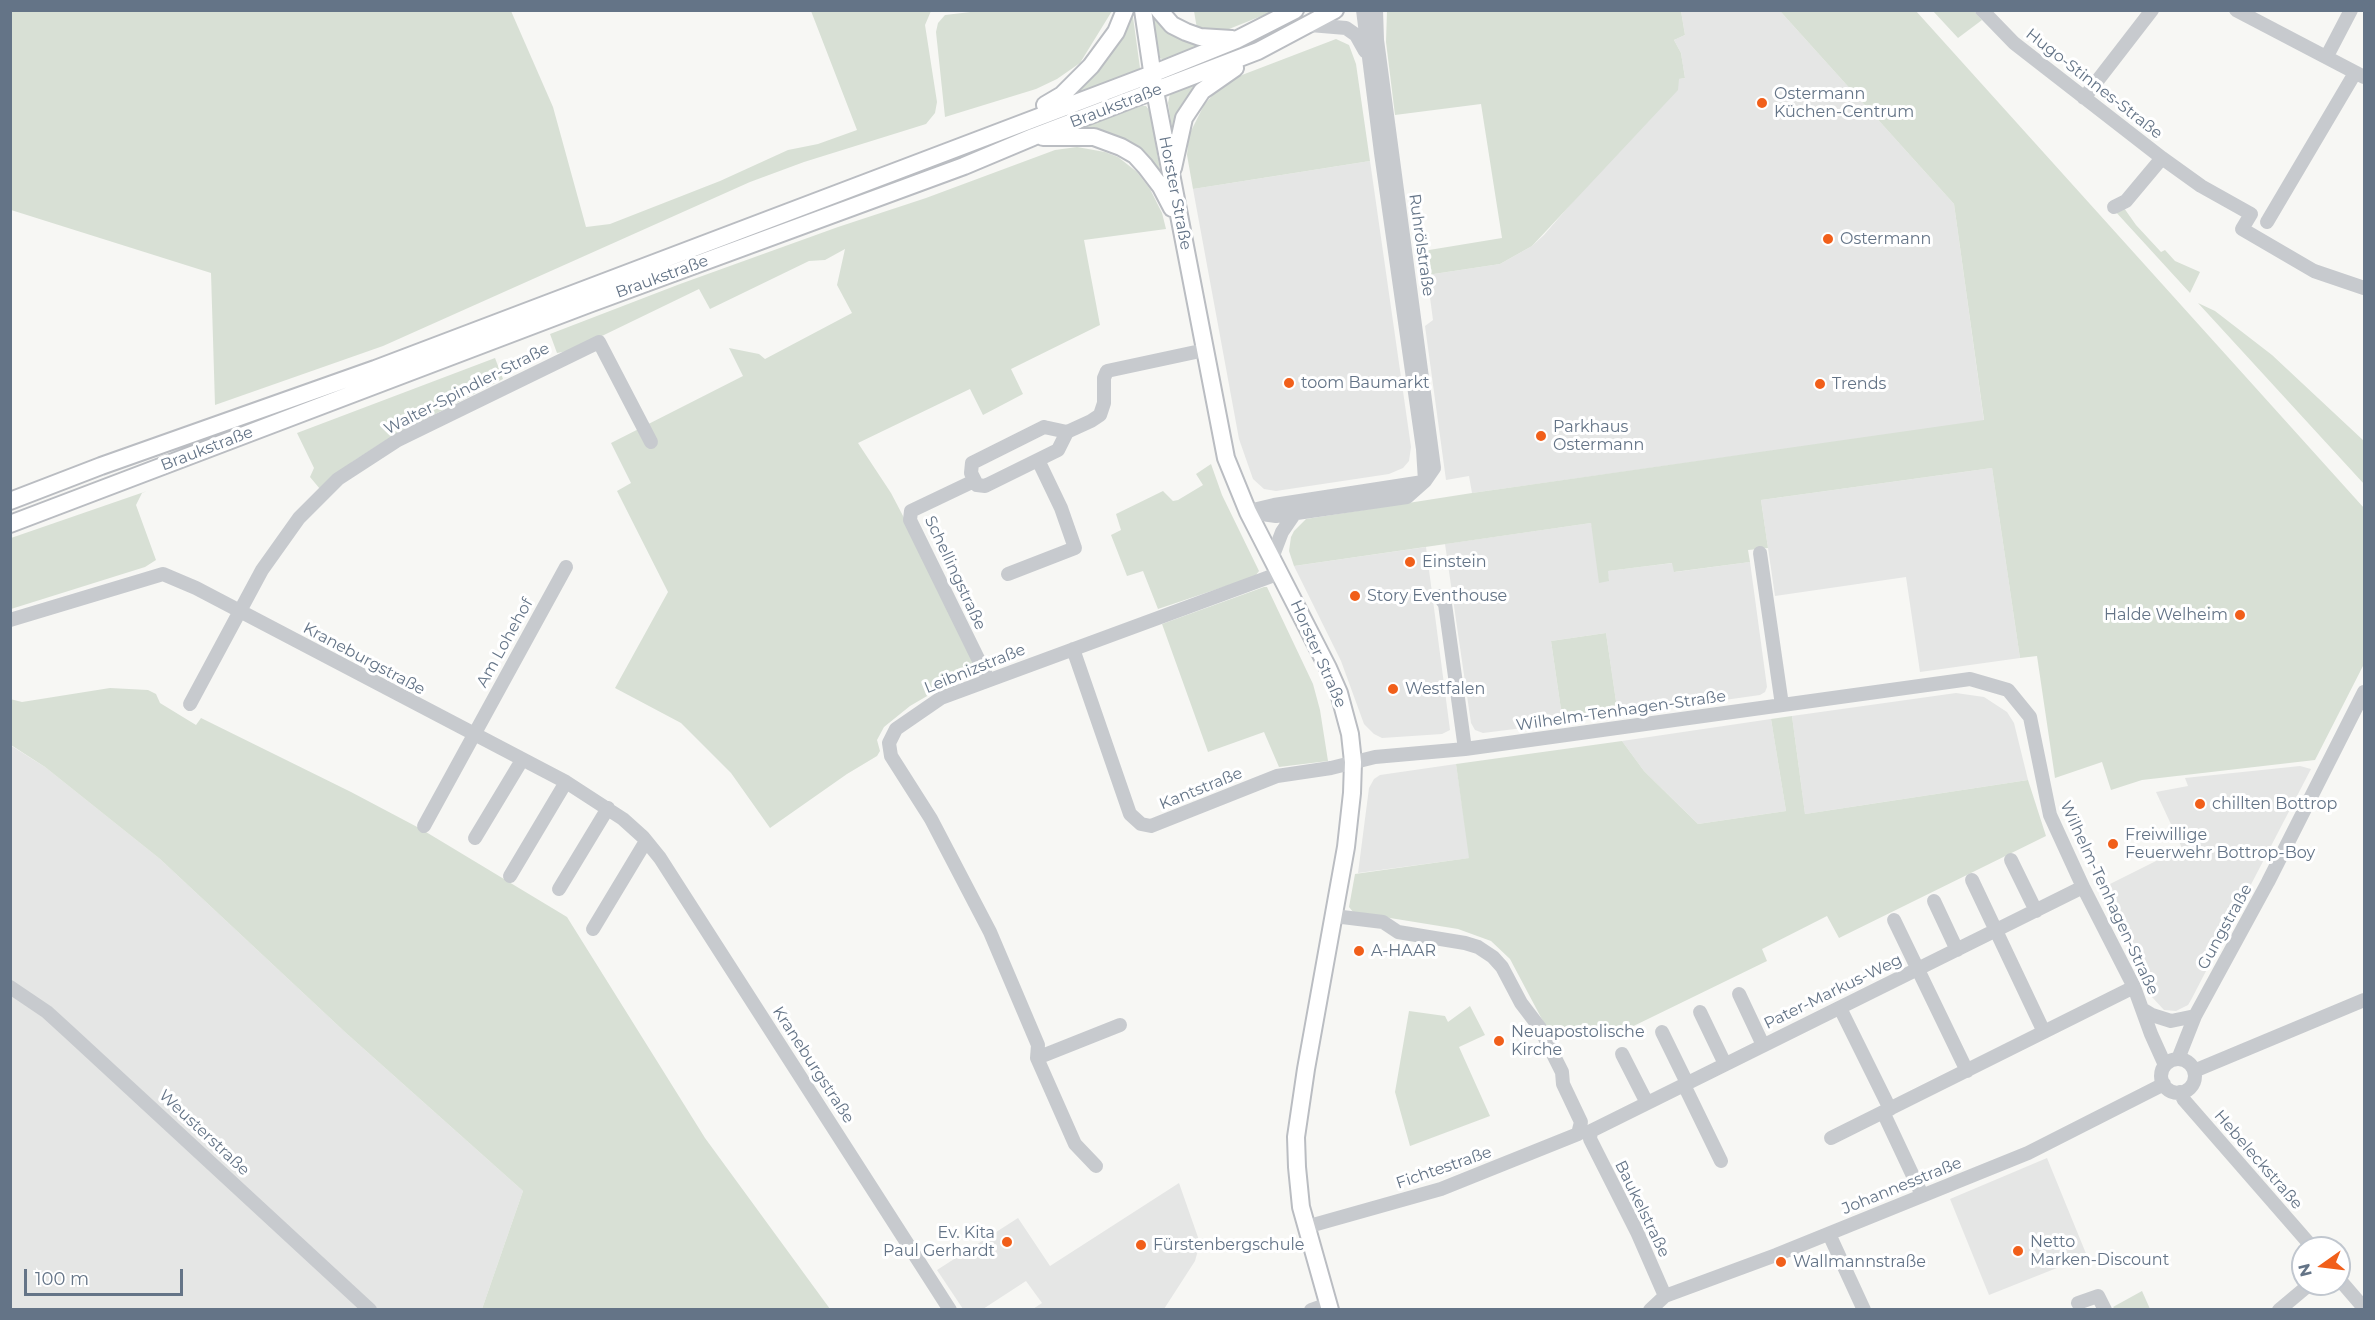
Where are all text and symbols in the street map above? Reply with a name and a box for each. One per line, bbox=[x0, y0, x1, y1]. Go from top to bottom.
street label: Hugo-Stinnes-Straße bbox=[2022, 25, 2166, 143]
street label: Braukstraße bbox=[1067, 80, 1165, 132]
place label: Ostermann Küchen-Centrum bbox=[1774, 84, 1914, 122]
marker: Ostermann Küchen-Centrum bbox=[1755, 96, 1769, 110]
street label: Horster Straße bbox=[1155, 134, 1195, 252]
street label: Ruhrölstraße bbox=[1404, 192, 1438, 298]
place label: Ostermann bbox=[1840, 229, 1931, 249]
marker: Ostermann bbox=[1821, 232, 1835, 246]
street label: Braukstraße bbox=[613, 251, 711, 303]
street label: Walter-Spindler-Straße bbox=[381, 339, 553, 439]
place label: toom Baumarkt bbox=[1301, 373, 1429, 393]
place label: Trends bbox=[1832, 374, 1886, 394]
marker: toom Baumarkt bbox=[1282, 376, 1296, 390]
marker: Trends bbox=[1813, 377, 1827, 391]
place label: Parkhaus Ostermann bbox=[1553, 417, 1644, 455]
street label: Braukstraße bbox=[158, 423, 256, 475]
marker: Parkhaus Ostermann bbox=[1534, 429, 1548, 443]
street label: Schellingstraße bbox=[920, 513, 990, 633]
place label: Einstein bbox=[1422, 552, 1487, 572]
marker: Einstein bbox=[1403, 555, 1417, 569]
place label: Story Eventhouse bbox=[1367, 586, 1507, 606]
marker: Story Eventhouse bbox=[1348, 589, 1362, 603]
street label: Am Lohehof bbox=[473, 595, 537, 691]
street label: Horster Straße bbox=[1286, 597, 1350, 711]
place label: Halde Welheim bbox=[2104, 605, 2228, 625]
marker: Halde Welheim bbox=[2233, 608, 2247, 622]
street label: Kraneburgstraße bbox=[300, 619, 428, 699]
street label: Leibnizstraße bbox=[922, 640, 1028, 698]
place label: Westfalen bbox=[1405, 679, 1485, 699]
marker: Westfalen bbox=[1386, 682, 1400, 696]
street label: Wilhelm-Tenhagen-Straße bbox=[1515, 687, 1727, 735]
street label: Kantstraße bbox=[1157, 764, 1245, 814]
place label: chillten Bottrop bbox=[2212, 794, 2337, 814]
marker: chillten Bottrop bbox=[2193, 797, 2207, 811]
street label: Wilhelm-Tenhagen-Straße bbox=[2056, 798, 2162, 998]
place label: Freiwillige Feuerwehr Bottrop-Boy bbox=[2125, 825, 2315, 863]
marker: Freiwillige Feuerwehr Bottrop-Boy bbox=[2106, 837, 2120, 851]
street label: Gungstraße bbox=[2194, 881, 2256, 973]
place label: A-HAAR bbox=[1371, 941, 1436, 961]
marker: A-HAAR bbox=[1352, 944, 1366, 958]
street label: Pater-Markus-Weg bbox=[1761, 950, 1905, 1034]
street label: Kraneburgstraße bbox=[768, 1003, 858, 1127]
place label: Neuapostolische Kirche bbox=[1511, 1022, 1645, 1060]
marker: Neuapostolische Kirche bbox=[1492, 1034, 1506, 1048]
street label: Weusterstraße bbox=[155, 1086, 253, 1180]
street label: Hebeleckstraße bbox=[2210, 1106, 2306, 1214]
street label: Fichtestraße bbox=[1394, 1143, 1494, 1193]
street label: Johannesstraße bbox=[1839, 1153, 1965, 1219]
street label: Baukelstraße bbox=[1610, 1157, 1674, 1261]
place label: Ev. Kita Paul Gerhardt bbox=[883, 1223, 995, 1261]
place label: Netto Marken-Discount bbox=[2030, 1232, 2169, 1270]
marker: Ev. Kita Paul Gerhardt bbox=[1000, 1235, 1014, 1249]
place label: Fürstenbergschule bbox=[1153, 1235, 1304, 1255]
north arrow bbox=[2291, 1236, 2351, 1296]
marker: Fürstenbergschule bbox=[1134, 1238, 1148, 1252]
marker: Netto Marken-Discount bbox=[2011, 1244, 2025, 1258]
place label: Wallmannstraße bbox=[1793, 1252, 1926, 1272]
marker: Wallmannstraße bbox=[1774, 1255, 1788, 1269]
scale bar bbox=[27, 1257, 186, 1295]
text: N bbox=[2294, 1261, 2316, 1279]
text: 100 m bbox=[35, 1268, 89, 1290]

